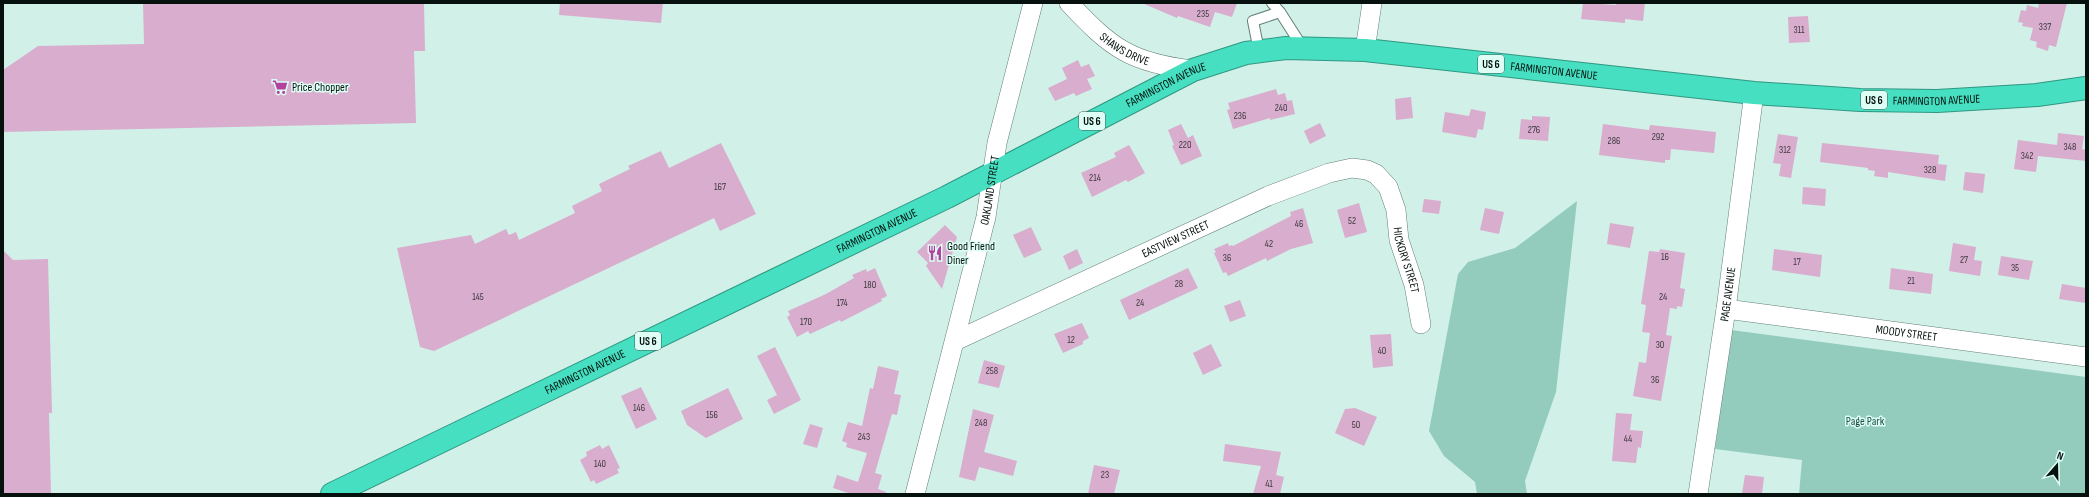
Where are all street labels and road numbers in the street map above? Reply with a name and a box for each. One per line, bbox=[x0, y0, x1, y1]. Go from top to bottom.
street label: SHAWS DRIVE bbox=[1097, 29, 1151, 69]
road number: US 6 bbox=[1478, 55, 1504, 73]
street label: FARMINGTON AVENUE bbox=[1123, 59, 1208, 111]
street label: FARMINGTON AVENUE bbox=[1510, 59, 1598, 83]
road number: US 6 bbox=[1861, 91, 1887, 109]
street label: FARMINGTON AVENUE bbox=[1893, 91, 1981, 109]
road number: US 6 bbox=[1079, 112, 1105, 130]
street label: OAKLAND STREET bbox=[977, 154, 1003, 227]
street label: FARMINGTON AVENUE bbox=[834, 205, 920, 257]
street label: EASTVIEW STREET bbox=[1139, 217, 1212, 261]
street label: HICKORY STREET bbox=[1390, 226, 1423, 294]
street label: PAGE AVENUE bbox=[1717, 266, 1739, 323]
street label: MOODY STREET bbox=[1875, 322, 1938, 345]
road number: US 6 bbox=[635, 332, 661, 350]
street label: FARMINGTON AVENUE bbox=[542, 346, 628, 398]

